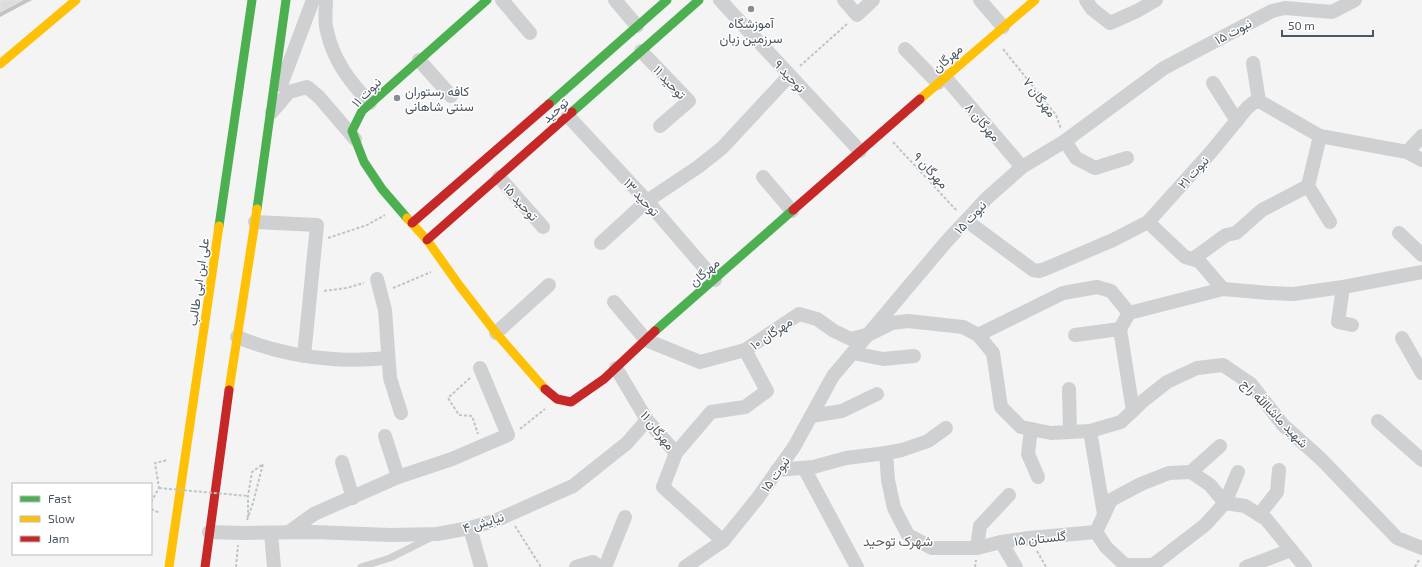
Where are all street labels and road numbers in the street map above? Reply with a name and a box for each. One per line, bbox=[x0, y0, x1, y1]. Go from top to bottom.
street label: نبوت ۱۵ bbox=[1212, 14, 1255, 48]
street label: مهرگان bbox=[928, 40, 966, 76]
street label: توحید ۹ bbox=[770, 56, 809, 97]
street label: توحید ۱۱ bbox=[650, 62, 690, 103]
street label: نبوت ۱۱ bbox=[348, 73, 385, 111]
street label: مهرگان ۷ bbox=[1019, 74, 1060, 121]
street label: توحید bbox=[538, 94, 572, 127]
street label: مهرگان ۸ bbox=[961, 99, 1004, 145]
street label: مهرگان ۹ bbox=[909, 148, 952, 192]
street label: نبوت ۲۱ bbox=[1174, 152, 1213, 192]
street label: توحید ۱۳ bbox=[620, 175, 663, 220]
street label: توحید ۱۵ bbox=[499, 180, 542, 225]
street label: نبوت ۱۵ bbox=[951, 197, 990, 238]
street label: علی ابن ابی طالب bbox=[184, 237, 213, 327]
street label: مهرگان bbox=[685, 254, 723, 290]
street label: مهرگان ۱۰ bbox=[747, 313, 796, 354]
street label: شهید ماشاالله راج bbox=[1237, 375, 1312, 452]
street label: مهرگان ۱۱ bbox=[637, 407, 679, 453]
street label: نبوت ۱۵ bbox=[757, 453, 794, 495]
street label: نیایش ۴ bbox=[460, 508, 506, 537]
street label: گلستان ۱۵ bbox=[1013, 527, 1067, 550]

